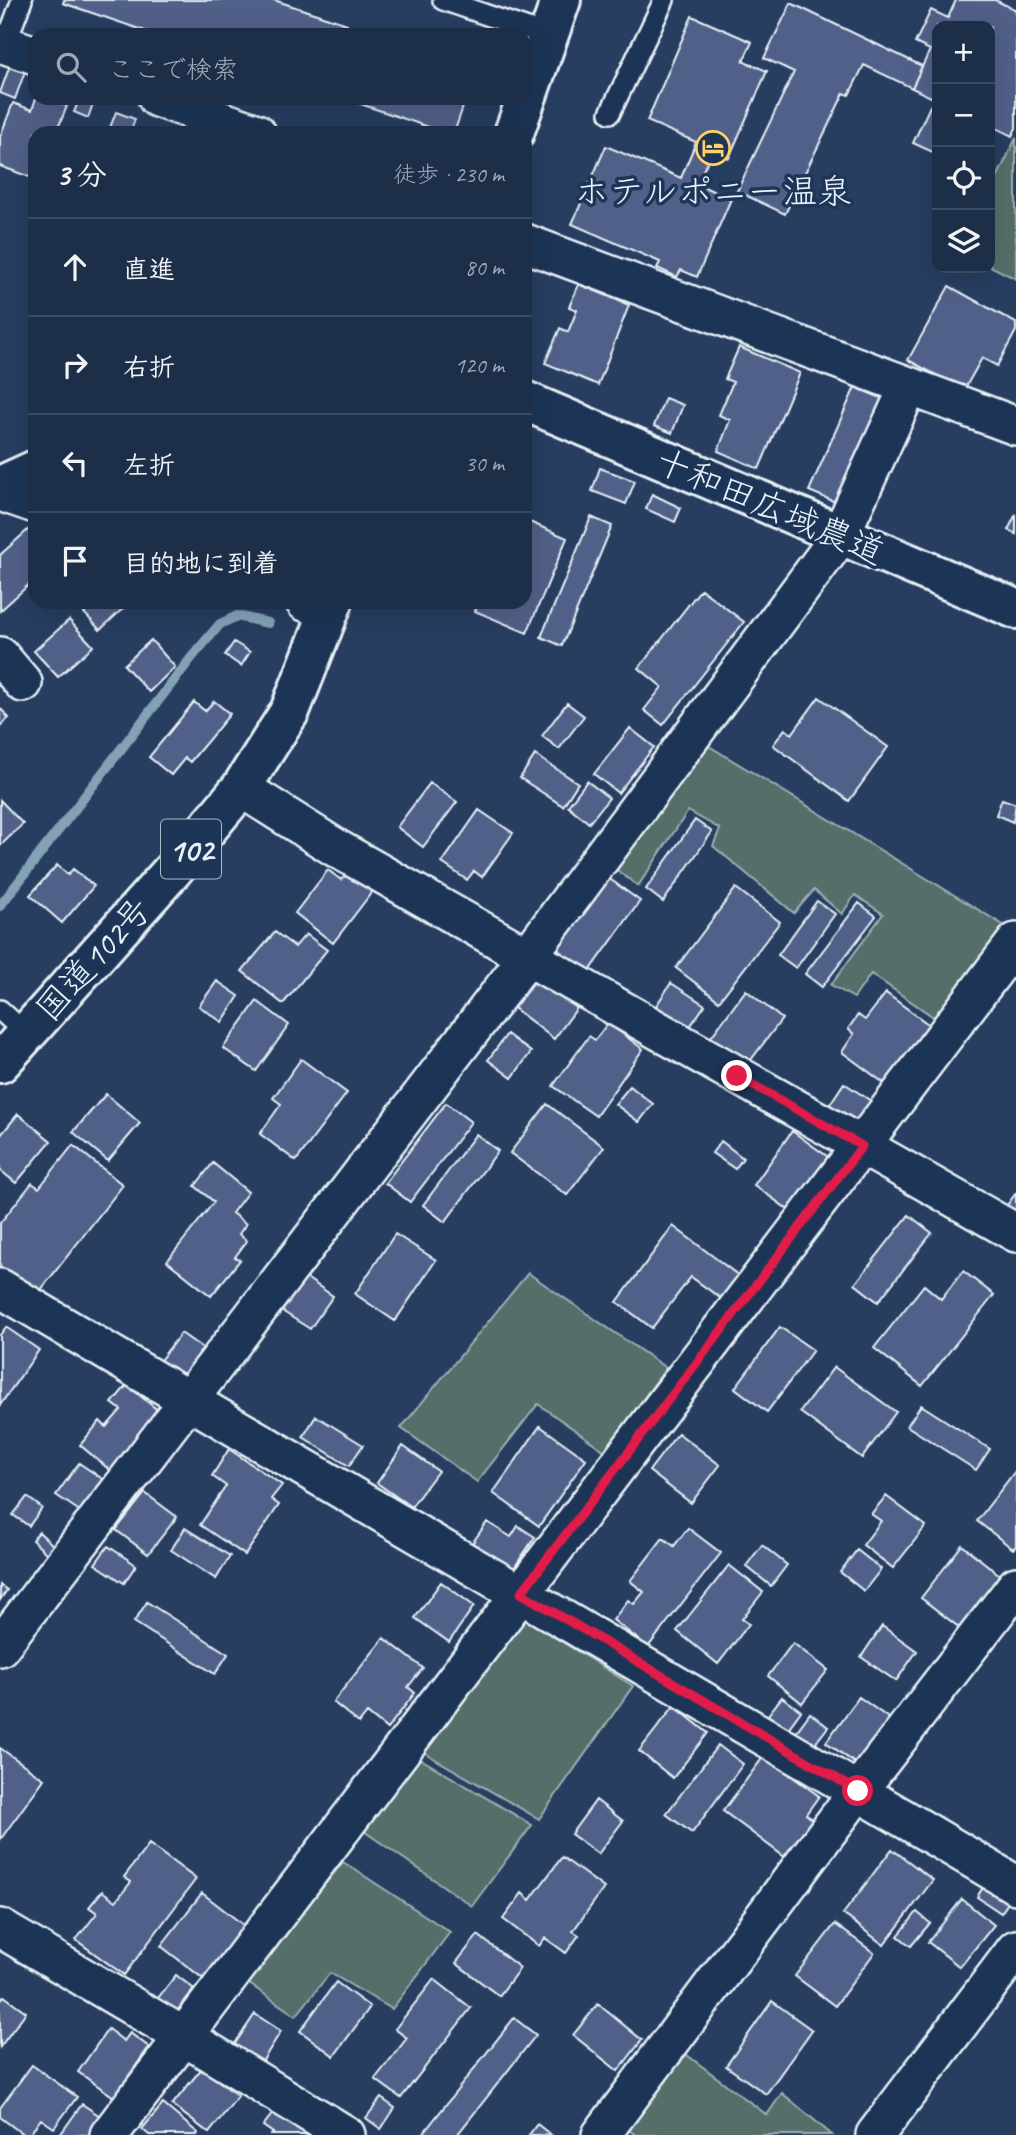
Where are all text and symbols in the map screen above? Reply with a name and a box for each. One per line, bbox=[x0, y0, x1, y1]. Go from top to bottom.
map controls bbox=[932, 21, 995, 273]
button: + bbox=[932, 21, 995, 84]
search box bbox=[28, 28, 532, 105]
icon: search bbox=[52, 48, 90, 86]
text: ここで検索 bbox=[108, 53, 238, 86]
button: − bbox=[932, 84, 995, 147]
hotel icon: ホテルポニー温泉 bbox=[694, 129, 732, 167]
button: locate bbox=[932, 147, 995, 210]
text: 3 分 bbox=[56, 156, 107, 194]
text: 徒歩 · 230 m bbox=[393, 160, 504, 189]
place label: ホテルポニー温泉 bbox=[574, 169, 852, 214]
button: layers bbox=[932, 210, 995, 273]
icon: ahead bbox=[56, 248, 94, 286]
text: 直進 bbox=[123, 253, 175, 286]
text: 80 m bbox=[465, 253, 504, 282]
icon: right bbox=[56, 346, 94, 384]
text: 右折 bbox=[123, 351, 175, 384]
text: 120 m bbox=[455, 351, 504, 380]
street label: 十和田広域農道 bbox=[648, 438, 891, 575]
icon: left bbox=[56, 444, 94, 482]
text: 左折 bbox=[123, 449, 175, 482]
text: 30 m bbox=[465, 449, 504, 478]
icon: arrive bbox=[56, 542, 94, 580]
text: 目的地に到着 bbox=[123, 547, 279, 580]
road number: 102 bbox=[161, 820, 221, 878]
street label: 国道102号 bbox=[26, 888, 161, 1031]
route end bbox=[721, 1060, 752, 1091]
route start bbox=[842, 1775, 873, 1806]

